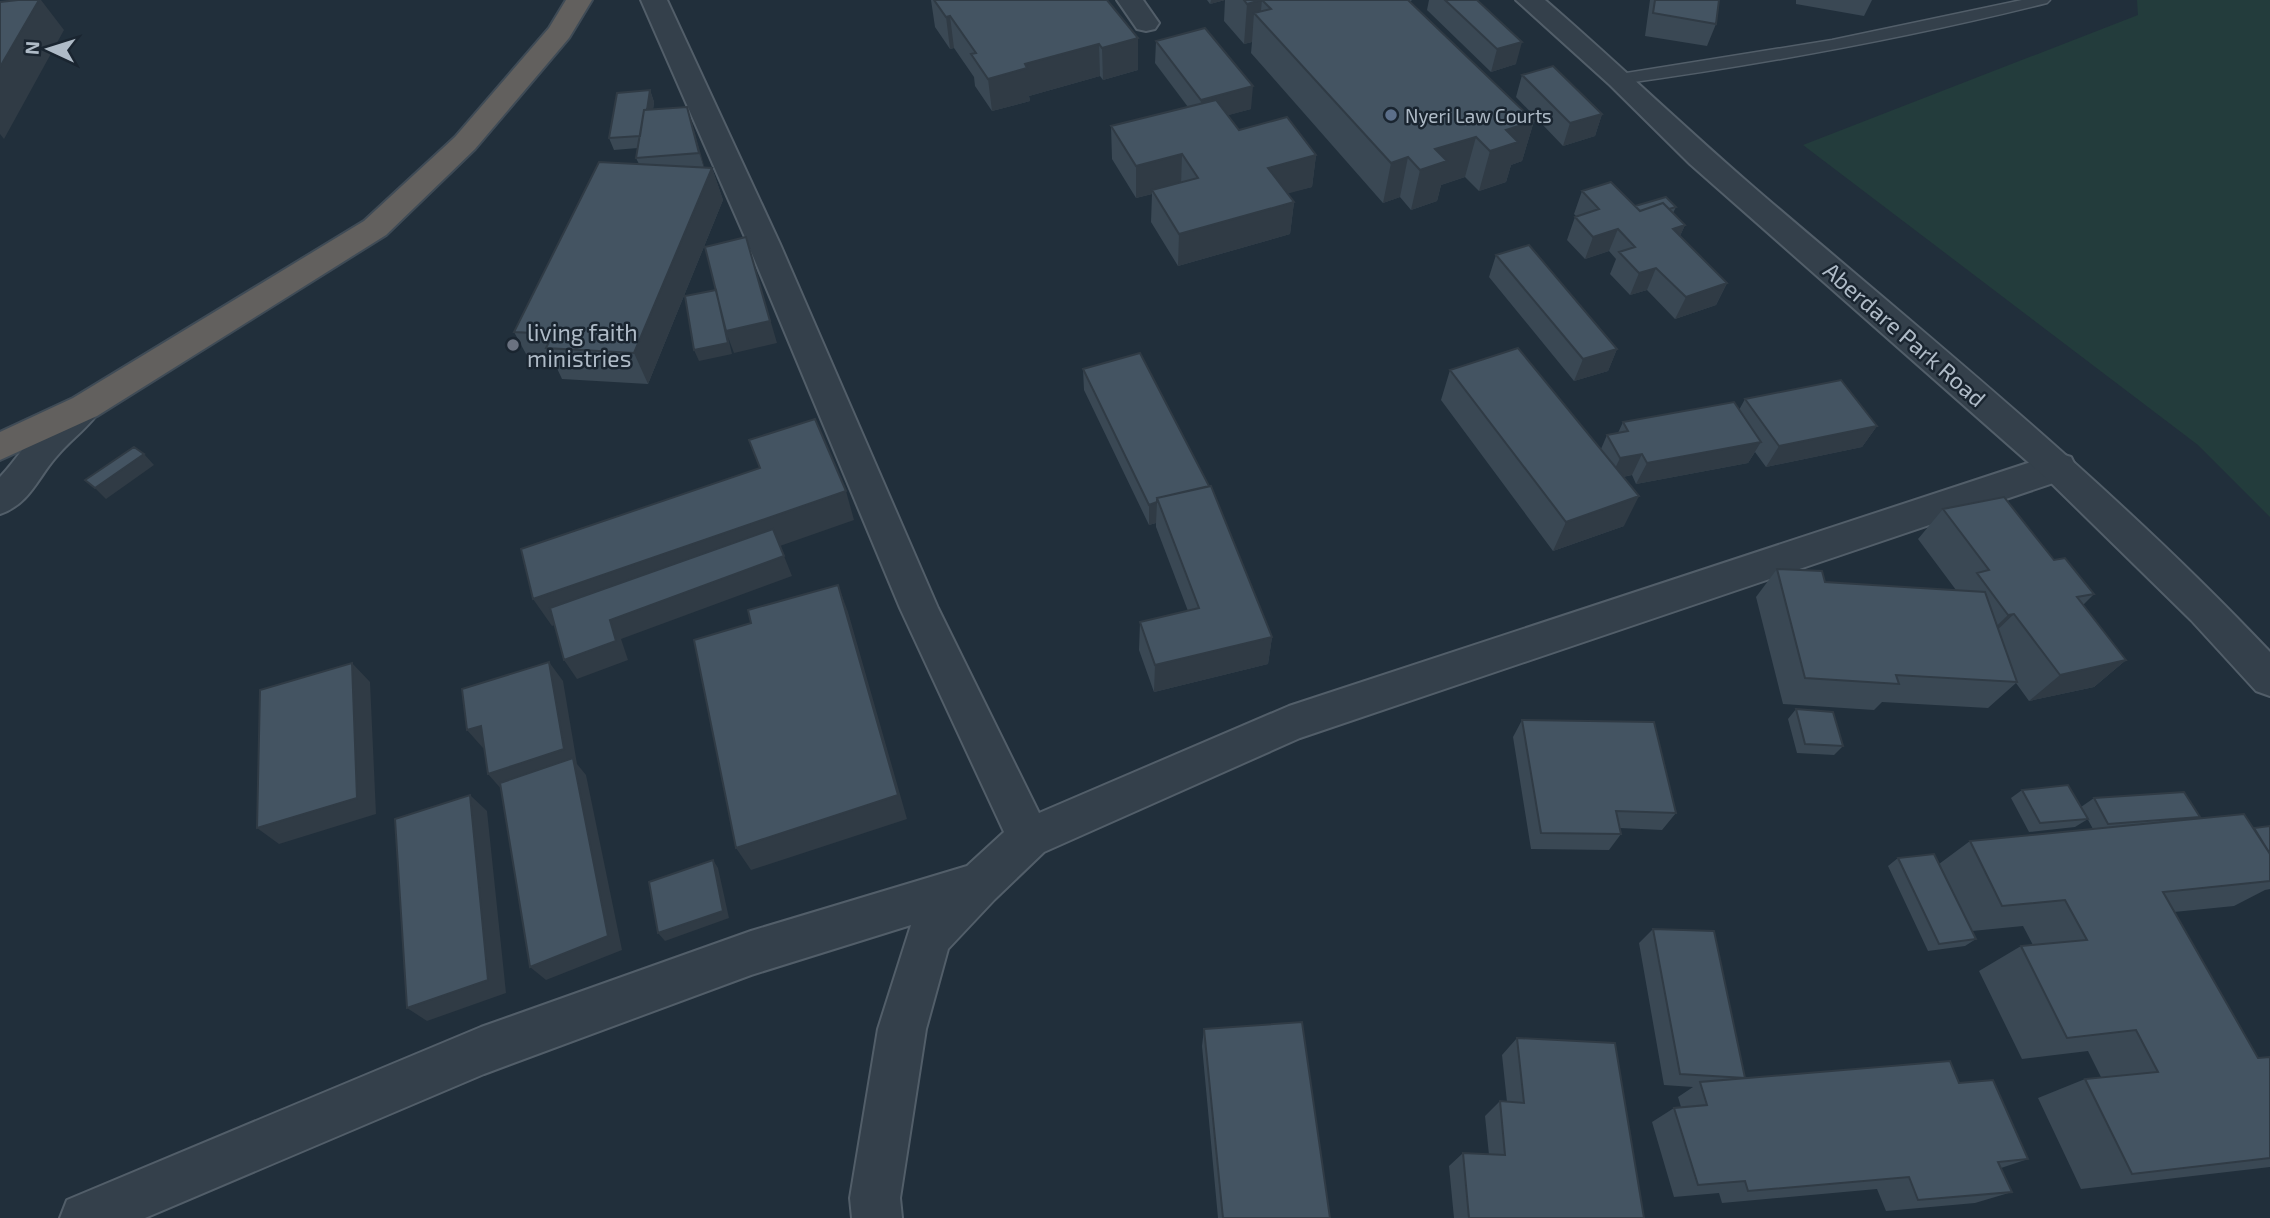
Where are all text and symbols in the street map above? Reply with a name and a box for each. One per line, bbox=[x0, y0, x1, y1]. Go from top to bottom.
north arrow bbox=[14, 14, 84, 84]
text: N bbox=[20, 40, 43, 55]
place label: Nyeri Law Courts bbox=[1405, 104, 1552, 127]
marker: Nyeri Law Courts bbox=[1383, 107, 1399, 123]
street label: Aberdare Park Road bbox=[1818, 256, 1992, 412]
place label: living faith ministries bbox=[527, 318, 638, 372]
marker: living faith ministries bbox=[505, 337, 521, 353]

